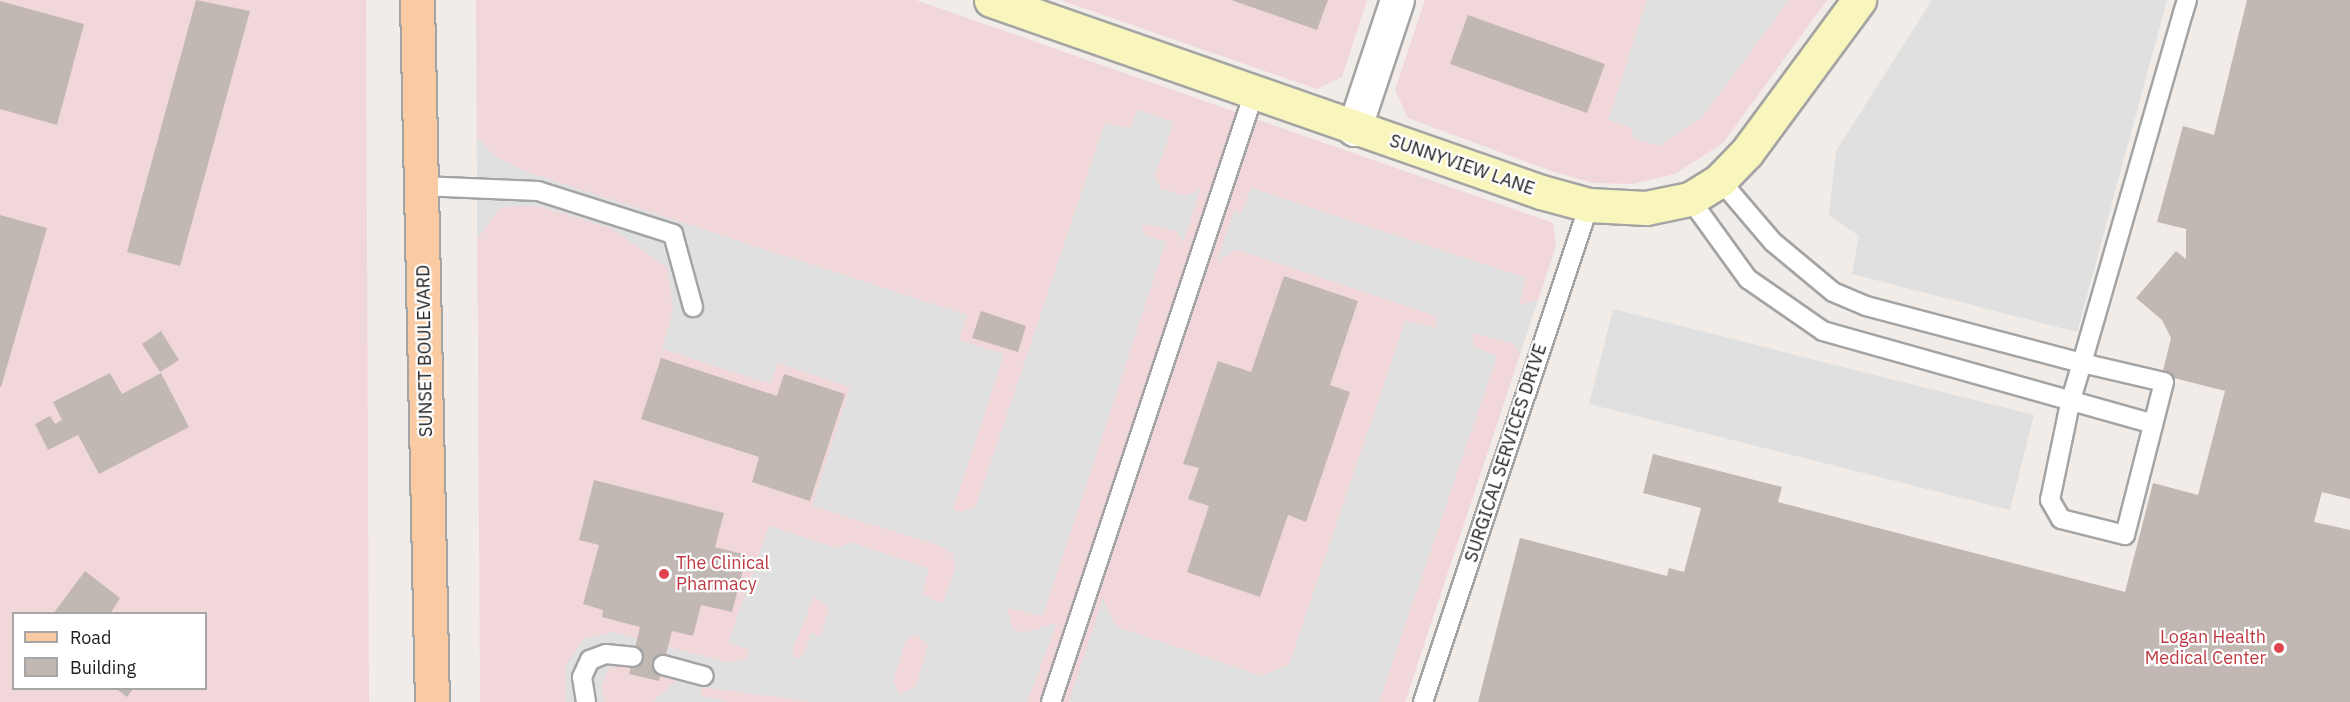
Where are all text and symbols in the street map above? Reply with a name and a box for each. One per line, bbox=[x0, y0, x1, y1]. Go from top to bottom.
street label: SUNNYVIEW LANE bbox=[1387, 130, 1537, 200]
street label: SUNSET BOULEVARD bbox=[413, 265, 437, 437]
street label: SURGICAL SERVICES DRIVE bbox=[1460, 341, 1552, 565]
place label: The Clinical Pharmacy bbox=[676, 553, 770, 596]
marker: The Clinical Pharmacy bbox=[657, 567, 671, 581]
legend bbox=[12, 612, 207, 690]
text: Road bbox=[70, 626, 111, 649]
place label: Logan Health Medical Center bbox=[2145, 627, 2266, 670]
marker: Logan Health Medical Center bbox=[2270, 639, 2288, 657]
text: Building bbox=[70, 656, 136, 679]

